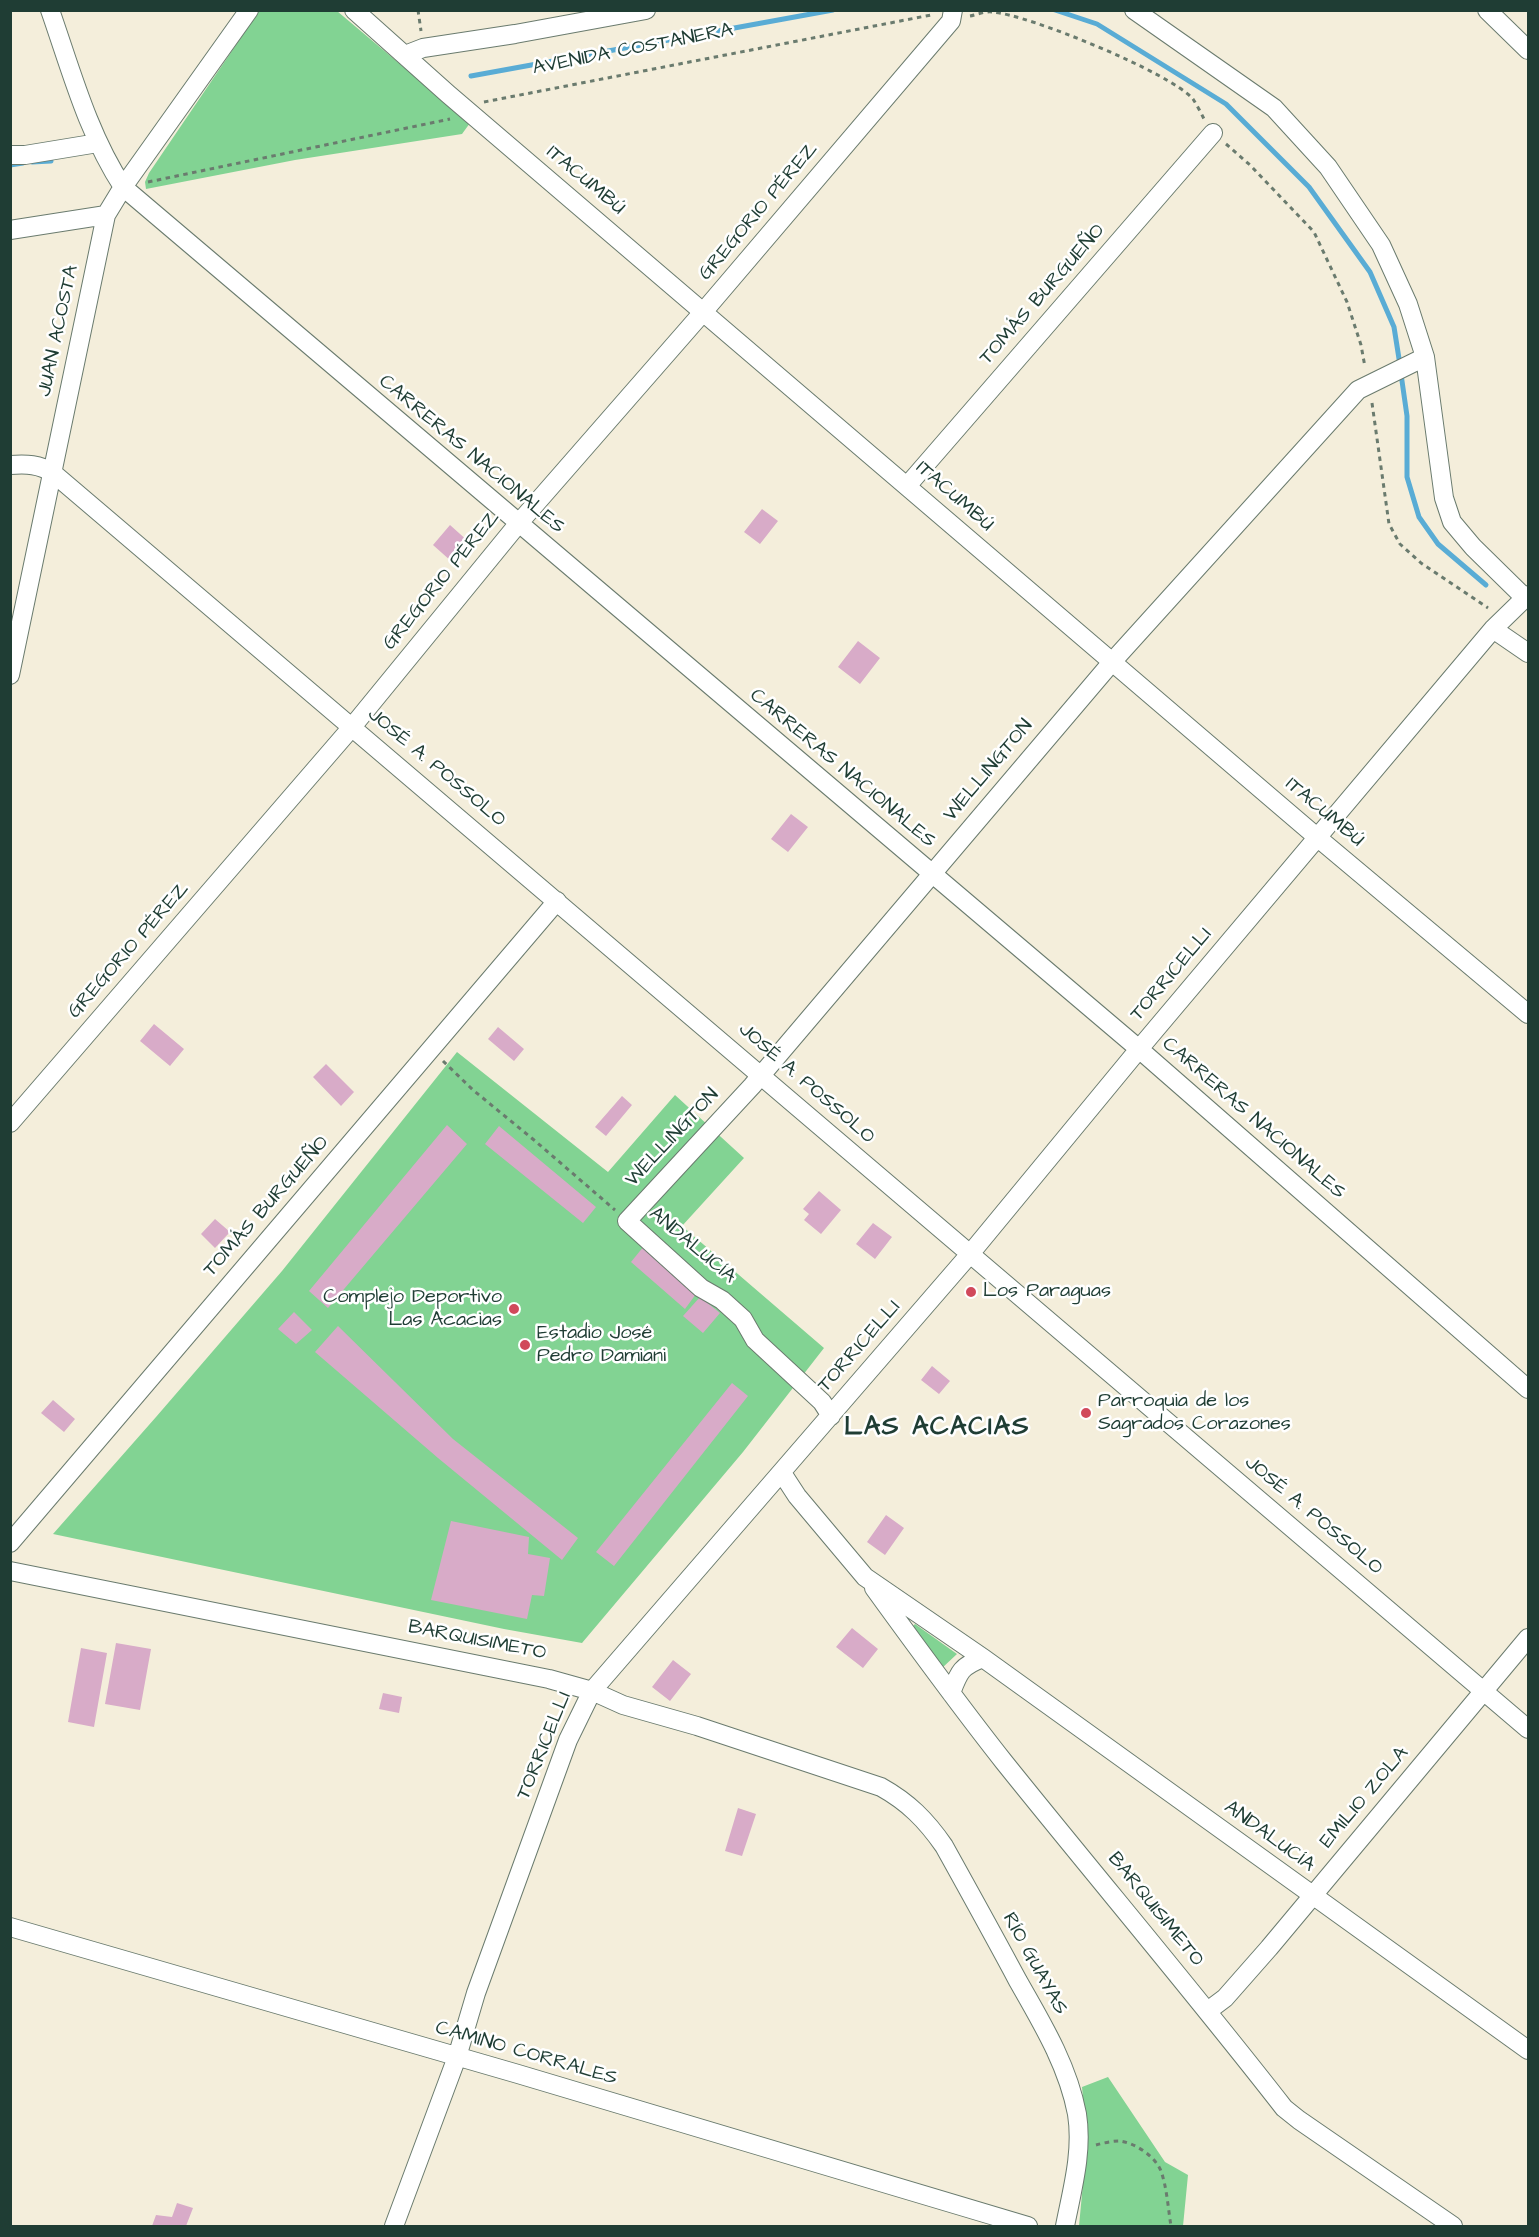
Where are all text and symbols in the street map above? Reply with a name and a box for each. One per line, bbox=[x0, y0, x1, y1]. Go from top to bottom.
street label: AVENIDA COSTANERA bbox=[531, 19, 735, 81]
street label: GREGORIO PÉREZ bbox=[694, 138, 824, 286]
street label: ITACUMBÚ bbox=[541, 141, 629, 221]
street label: TOMÁS BURGUEÑO bbox=[975, 220, 1111, 370]
street label: JUAN ACOSTA bbox=[33, 263, 85, 399]
street label: CARRERAS NACIONALES bbox=[373, 370, 569, 540]
street label: ITACUMBÚ bbox=[910, 457, 998, 537]
street label: GREGORIO PÉREZ bbox=[378, 507, 506, 655]
street label: CARRERAS NACIONALES bbox=[744, 684, 940, 854]
street label: JOSÉ A. POSSOLO bbox=[362, 703, 510, 833]
street label: WELLINGTON bbox=[939, 715, 1039, 827]
street label: ITACUMBÚ bbox=[1280, 773, 1368, 853]
street label: GREGORIO PÉREZ bbox=[63, 878, 195, 1024]
street label: TORRICELLI bbox=[1126, 924, 1218, 1026]
street label: JOSÉ A. POSSOLO bbox=[733, 1018, 879, 1150]
street label: CARRERAS NACIONALES bbox=[1156, 1033, 1350, 1205]
street label: WELLINGTON bbox=[621, 1084, 725, 1192]
street label: TOMÁS BURGUEÑO bbox=[199, 1132, 335, 1282]
street label: ANDALUCÍA bbox=[644, 1203, 740, 1289]
place label: Los Paraguas bbox=[983, 1280, 1111, 1304]
marker: Los Paraguas bbox=[964, 1285, 978, 1299]
place label: Complejo Deportivo Las Acacias bbox=[323, 1286, 502, 1333]
street label: TORRICELLI bbox=[814, 1296, 906, 1398]
marker: Complejo Deportivo Las Acacias bbox=[507, 1302, 521, 1316]
place label: Estadio José Pedro Damiani bbox=[537, 1322, 666, 1369]
marker: Estadio José Pedro Damiani bbox=[518, 1338, 532, 1352]
place label: Parroquia de los Sagrados Corazones bbox=[1098, 1390, 1291, 1437]
marker: Parroquia de los Sagrados Corazones bbox=[1079, 1406, 1093, 1420]
district label: LAS ACACIAS bbox=[844, 1413, 1030, 1445]
street label: JOSÉ A. POSSOLO bbox=[1239, 1451, 1387, 1581]
street label: BARQUISIMETO bbox=[406, 1616, 548, 1666]
street label: TORRICELLI bbox=[512, 1689, 578, 1803]
street label: EMILIO ZOLA bbox=[1315, 1742, 1415, 1854]
street label: ANDALUCÍA bbox=[1219, 1796, 1319, 1878]
street label: BARQUISIMETO bbox=[1102, 1848, 1208, 1972]
street label: RÍO GUAYAS bbox=[996, 1909, 1072, 2019]
street label: CAMINO CORRALES bbox=[432, 2017, 620, 2091]

